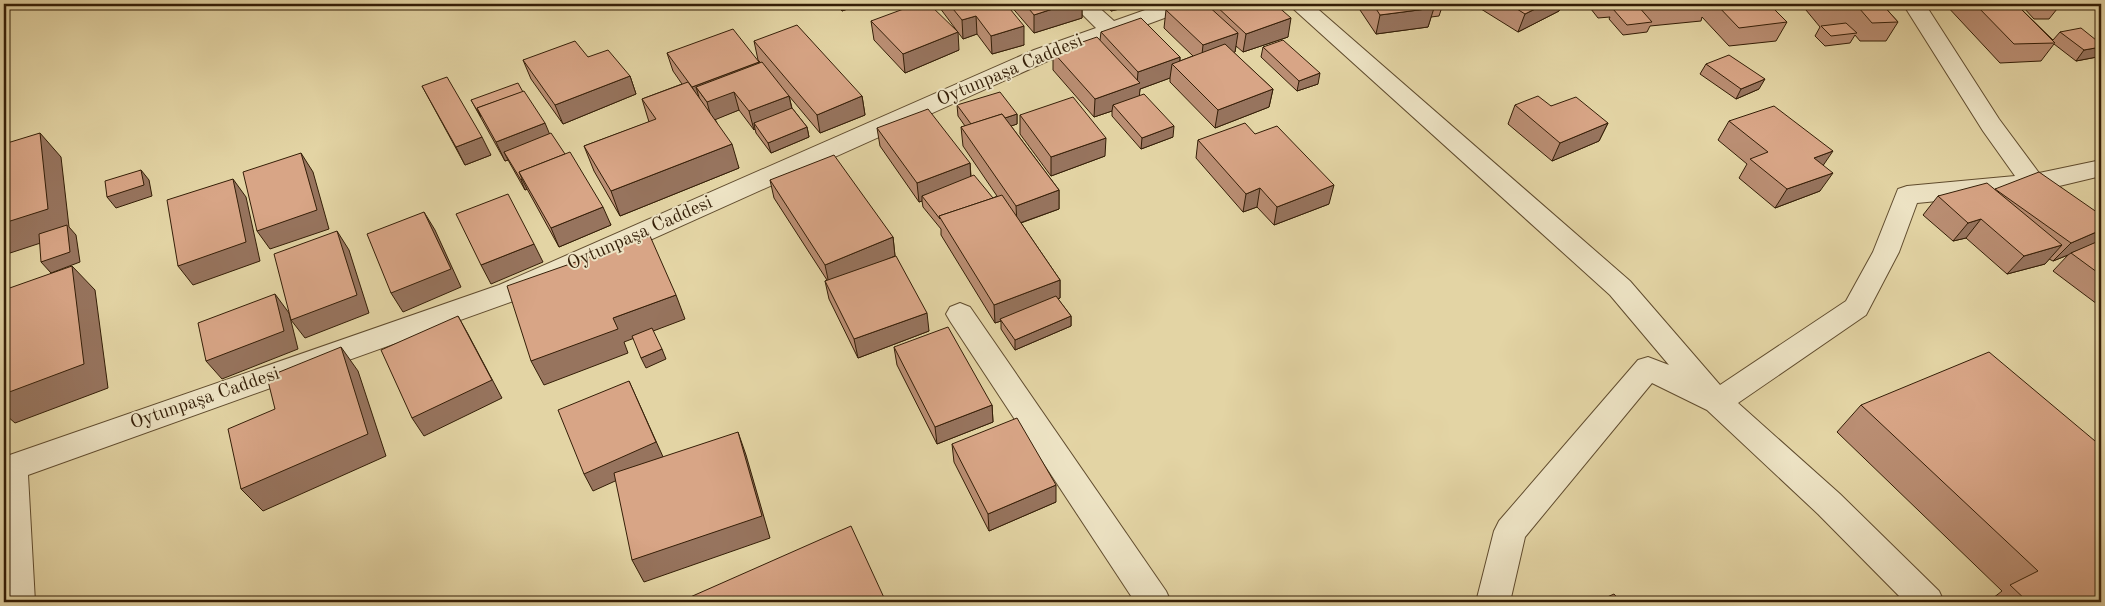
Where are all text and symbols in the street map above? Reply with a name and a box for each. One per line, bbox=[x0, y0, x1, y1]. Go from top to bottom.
street label: Oytunpaşa Caddesi bbox=[934, 32, 1086, 110]
street label: Oytunpaşa Caddesi bbox=[565, 193, 715, 275]
street label: Oytunpaşa Caddesi bbox=[128, 365, 282, 433]

